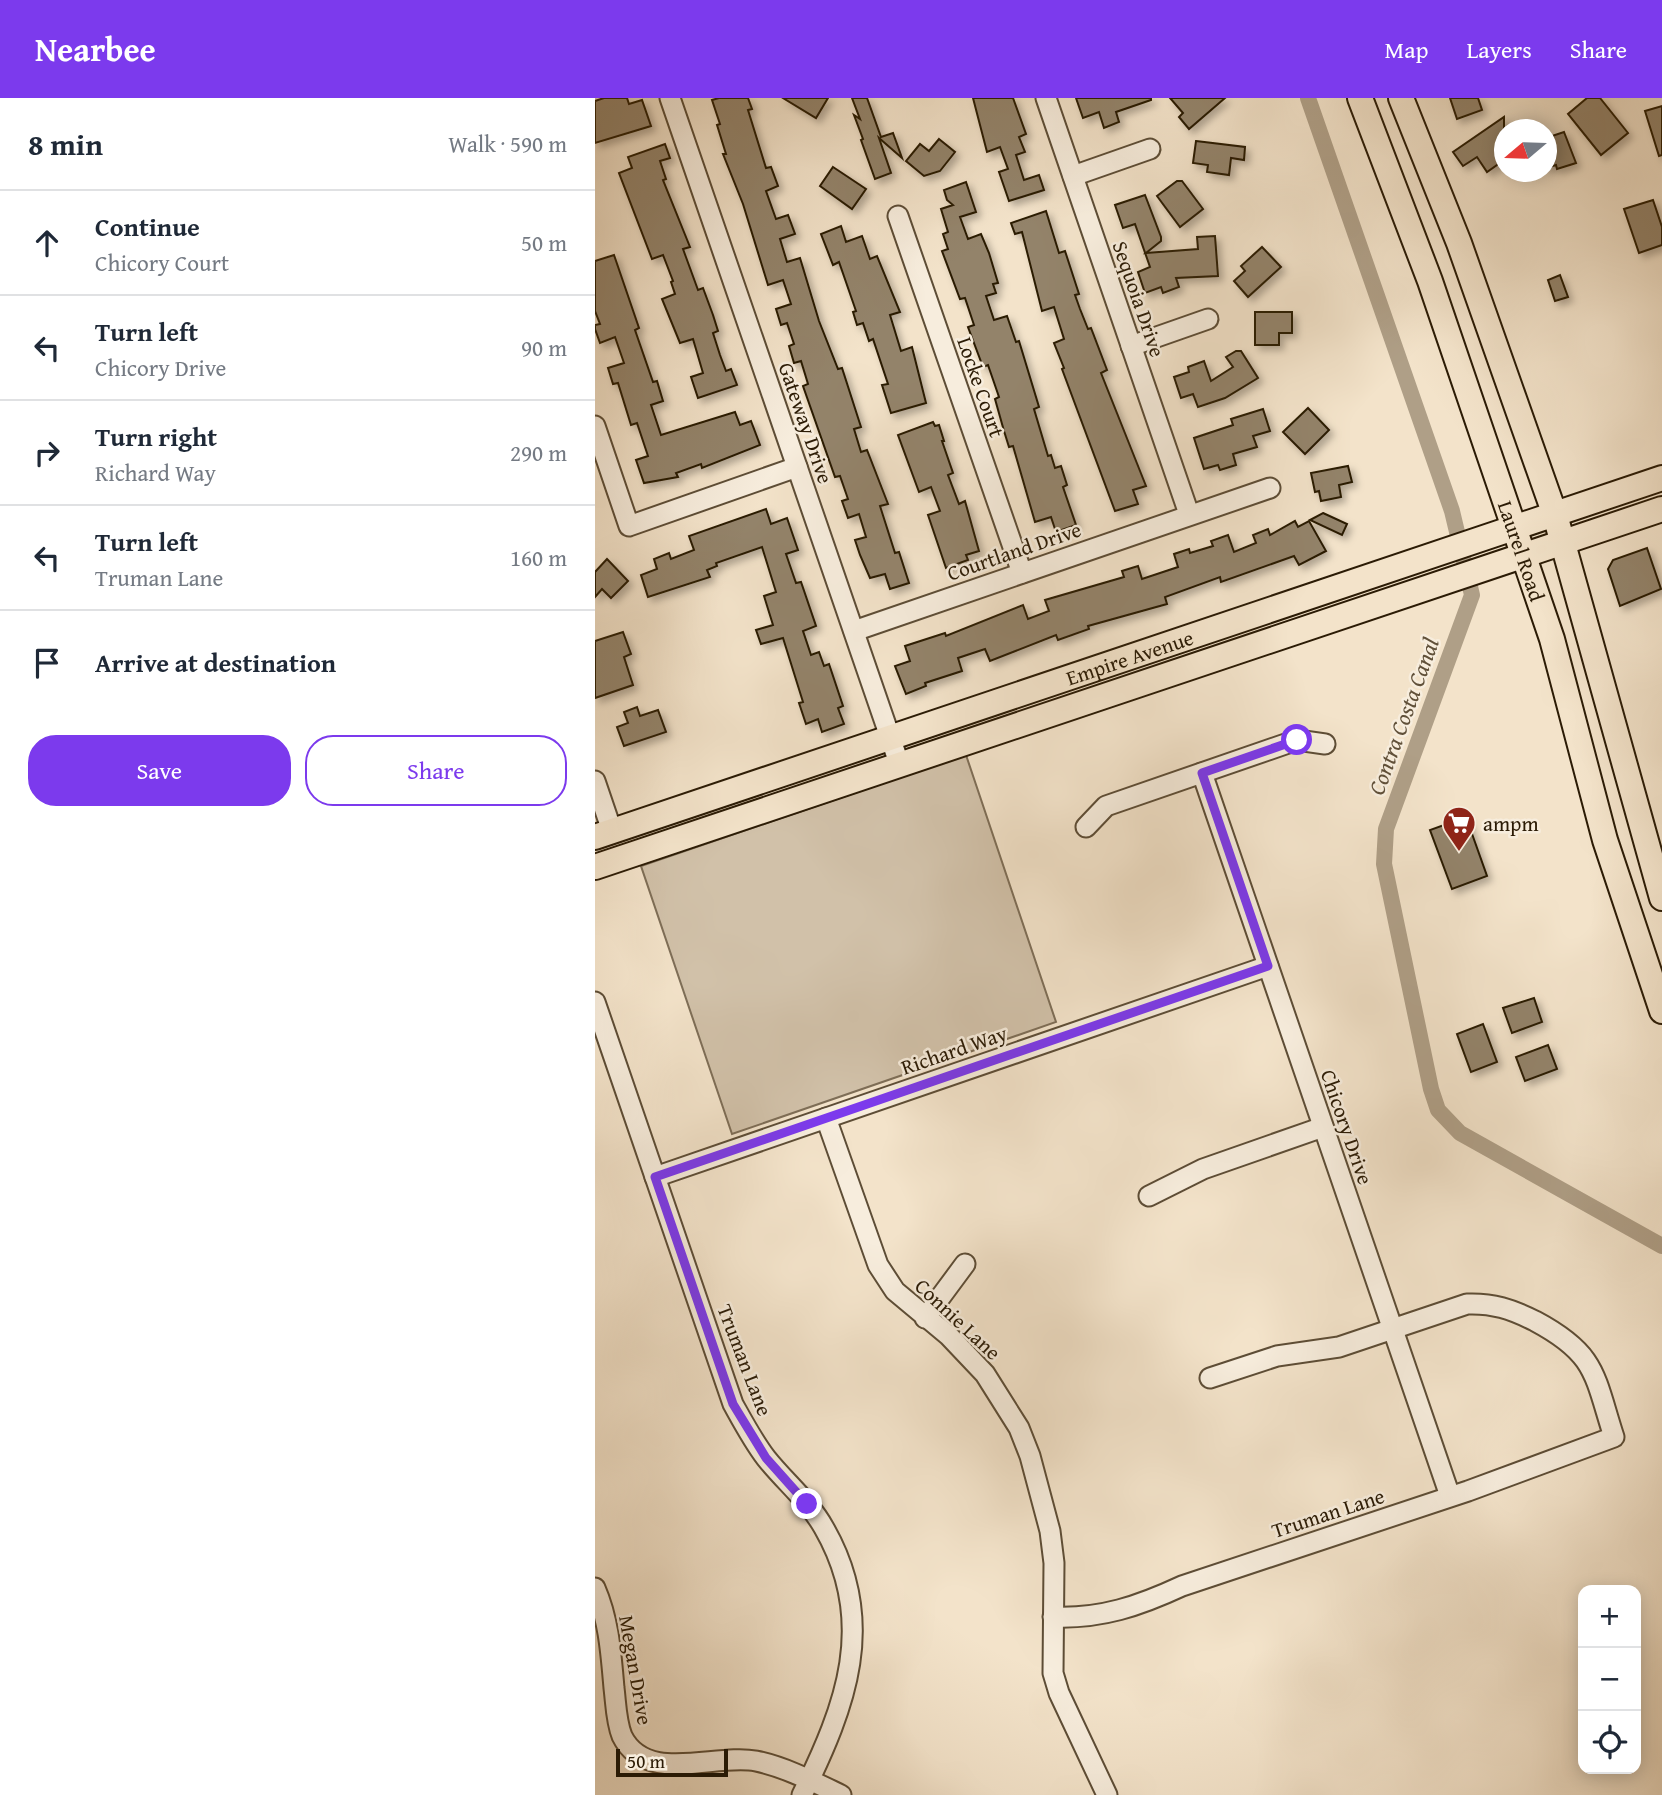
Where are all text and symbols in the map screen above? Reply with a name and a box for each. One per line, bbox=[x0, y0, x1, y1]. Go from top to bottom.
text: Nearbee bbox=[35, 25, 156, 73]
text: Map bbox=[1385, 32, 1428, 67]
text: Layers bbox=[1466, 32, 1532, 67]
text: Share bbox=[1570, 32, 1627, 67]
north arrow bbox=[1494, 119, 1557, 182]
text: 8 min bbox=[28, 122, 103, 166]
text: Walk · 590 m bbox=[448, 127, 567, 160]
text: Continue bbox=[95, 207, 200, 246]
icon: ahead bbox=[28, 224, 66, 262]
text: 50 m bbox=[521, 226, 567, 259]
street label: Sequoia Drive bbox=[1105, 237, 1173, 361]
text: Chicory Court bbox=[95, 246, 229, 279]
text: Turn left bbox=[95, 312, 198, 351]
icon: left bbox=[28, 329, 66, 367]
text: 90 m bbox=[521, 331, 567, 364]
street label: Locke Court bbox=[949, 333, 1013, 442]
text: Chicory Drive bbox=[95, 351, 226, 384]
street label: Gateway Drive bbox=[771, 358, 841, 488]
text: Turn right bbox=[95, 417, 217, 456]
icon: right bbox=[28, 434, 66, 472]
text: 290 m bbox=[510, 436, 567, 469]
text: Richard Way bbox=[95, 456, 216, 489]
street label: Laurel Road bbox=[1490, 496, 1554, 606]
street label: Courtland Drive bbox=[943, 513, 1085, 588]
text: Turn left bbox=[95, 522, 198, 561]
icon: left bbox=[28, 539, 66, 577]
text: 160 m bbox=[510, 541, 567, 574]
text: Truman Lane bbox=[95, 561, 223, 594]
street label: Empire Avenue bbox=[1062, 621, 1197, 693]
water label: Contra Costa Canal bbox=[1359, 633, 1447, 799]
text: Arrive at destination bbox=[95, 643, 336, 682]
icon: arrive bbox=[28, 644, 66, 682]
route start bbox=[1281, 724, 1312, 755]
button: Save bbox=[28, 735, 291, 806]
button: Share bbox=[305, 735, 567, 806]
supermarket icon: ampm bbox=[1440, 804, 1478, 853]
place label: ampm bbox=[1483, 808, 1539, 839]
street label: Richard Way bbox=[897, 1017, 1012, 1083]
street label: Chicory Drive bbox=[1313, 1065, 1381, 1189]
street label: Connie Lane bbox=[908, 1271, 1008, 1367]
street label: Truman Lane bbox=[710, 1300, 781, 1420]
street label: Truman Lane bbox=[1268, 1480, 1389, 1546]
route end bbox=[791, 1488, 822, 1519]
map controls bbox=[1578, 1585, 1641, 1774]
button: + bbox=[1578, 1585, 1641, 1648]
street label: Megan Drive bbox=[611, 1613, 661, 1727]
button: − bbox=[1578, 1648, 1641, 1711]
button: locate bbox=[1578, 1711, 1641, 1774]
scale bar bbox=[616, 1746, 728, 1778]
text: 50 m bbox=[627, 1747, 665, 1775]

